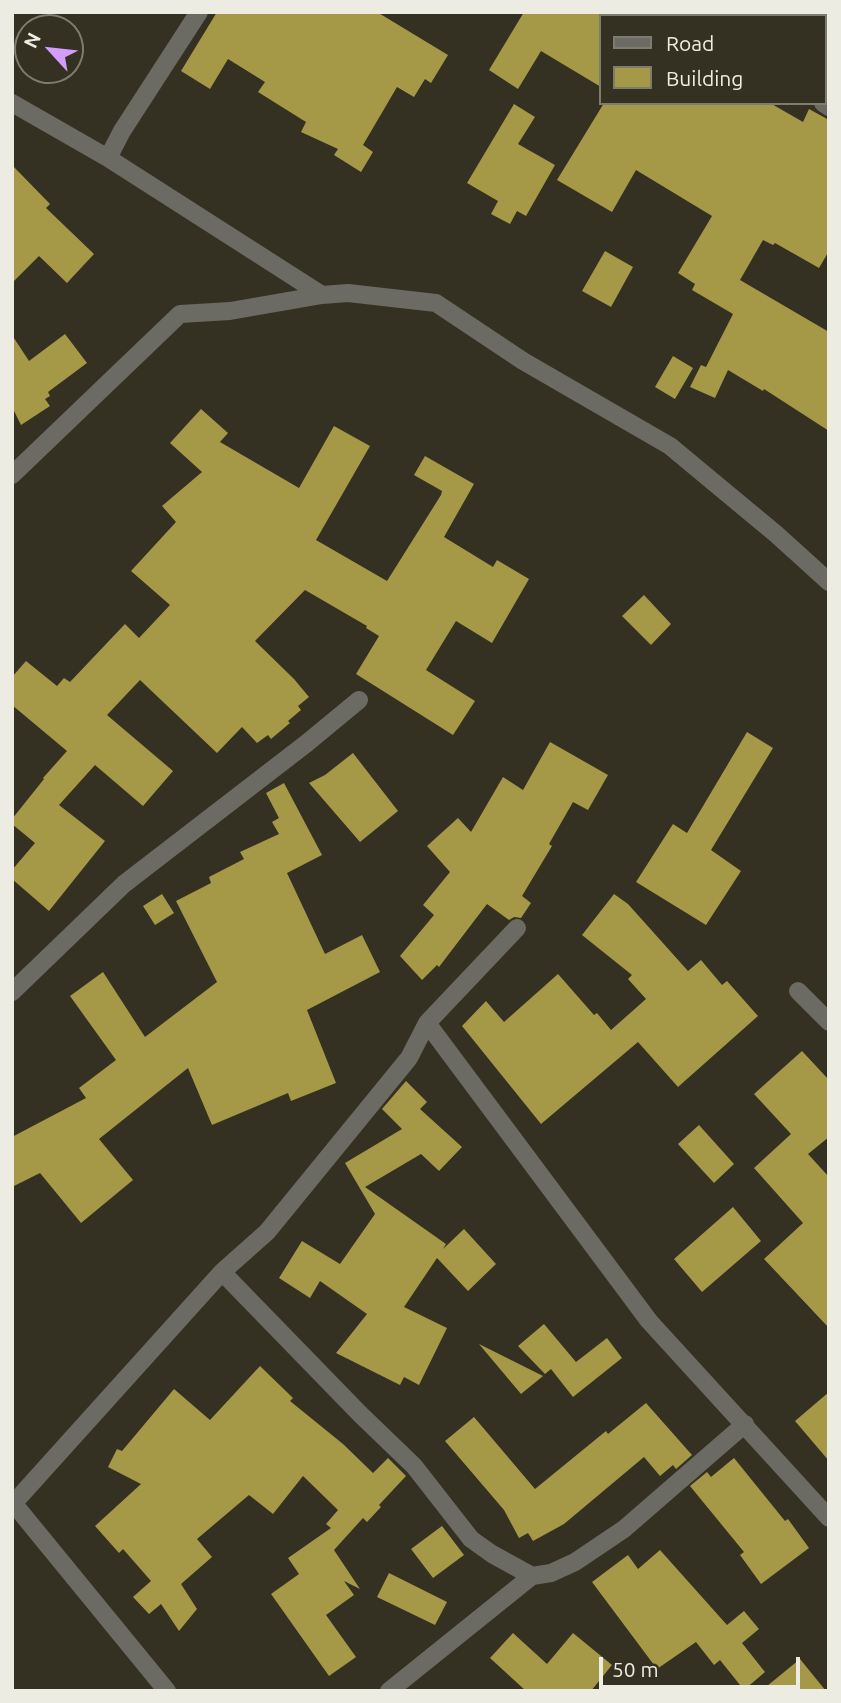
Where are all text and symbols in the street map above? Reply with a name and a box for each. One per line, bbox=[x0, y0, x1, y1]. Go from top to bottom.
north arrow bbox=[14, 14, 84, 84]
legend bbox=[600, 14, 827, 105]
text: N bbox=[19, 29, 45, 52]
text: Road bbox=[666, 31, 714, 55]
text: Building bbox=[666, 66, 743, 90]
scale bar bbox=[603, 1644, 804, 1688]
text: 50 m bbox=[612, 1657, 659, 1681]

